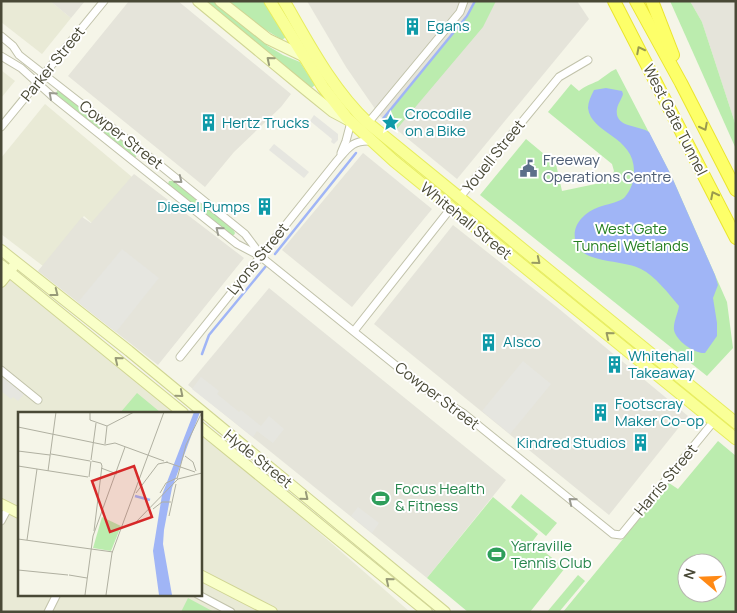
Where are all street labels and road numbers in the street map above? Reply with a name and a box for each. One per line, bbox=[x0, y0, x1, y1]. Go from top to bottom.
street label: Parker Street bbox=[16, 22, 89, 106]
street label: West Gate Tunnel bbox=[638, 61, 713, 179]
street label: Cowper Street bbox=[75, 95, 168, 174]
street label: Youell Street bbox=[458, 115, 529, 196]
street label: Whitehall Street bbox=[416, 177, 517, 264]
street label: Lyons Street bbox=[222, 218, 293, 299]
street label: Cowper Street bbox=[391, 357, 484, 434]
street label: Hyde Street bbox=[220, 424, 297, 493]
street label: Harris Street bbox=[629, 439, 702, 520]

